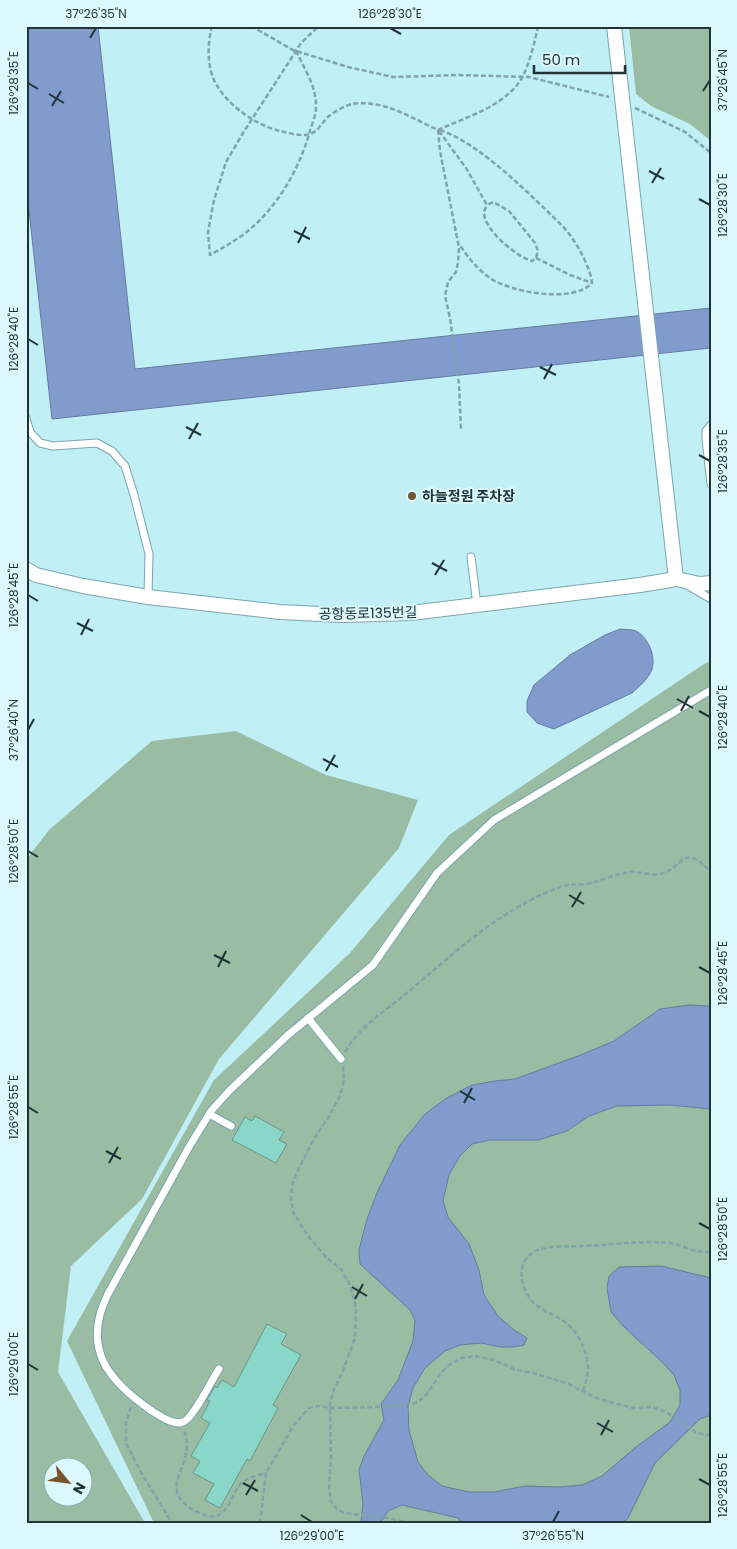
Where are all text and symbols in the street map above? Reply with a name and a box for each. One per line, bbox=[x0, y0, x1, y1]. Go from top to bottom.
text: 37°26'35"N bbox=[65, 5, 127, 22]
text: 126°28'30"E bbox=[358, 5, 422, 22]
scale bar bbox=[534, 42, 626, 74]
text: 50 m bbox=[542, 49, 580, 70]
text: 37°26'45"N bbox=[714, 49, 731, 111]
text: 126°28'35"E bbox=[5, 51, 22, 115]
text: 126°28'30"E bbox=[714, 173, 731, 237]
text: 126°28'40"E bbox=[5, 307, 22, 371]
text: 126°28'35"E bbox=[714, 429, 731, 493]
place label: 하늘정원 주차장 bbox=[422, 486, 515, 506]
marker: 하늘정원 주차장 bbox=[406, 490, 418, 502]
text: 126°28'45"E bbox=[5, 563, 22, 627]
street label: 공항동로135번길 bbox=[318, 602, 418, 624]
text: 126°28'40"E bbox=[714, 685, 731, 749]
text: 37°26'40"N bbox=[5, 699, 22, 761]
text: 126°28'50"E bbox=[5, 819, 22, 883]
text: 126°28'45"E bbox=[714, 941, 731, 1005]
text: 126°28'55"E bbox=[5, 1075, 22, 1139]
text: 126°28'50"E bbox=[714, 1197, 731, 1261]
text: 126°29'00"E bbox=[5, 1332, 22, 1396]
text: 126°28'55"E bbox=[714, 1453, 731, 1517]
north arrow bbox=[42, 1456, 92, 1506]
text: N bbox=[68, 1479, 91, 1498]
text: 126°29'00"E bbox=[280, 1527, 344, 1544]
text: 37°26'55"N bbox=[522, 1527, 584, 1544]

